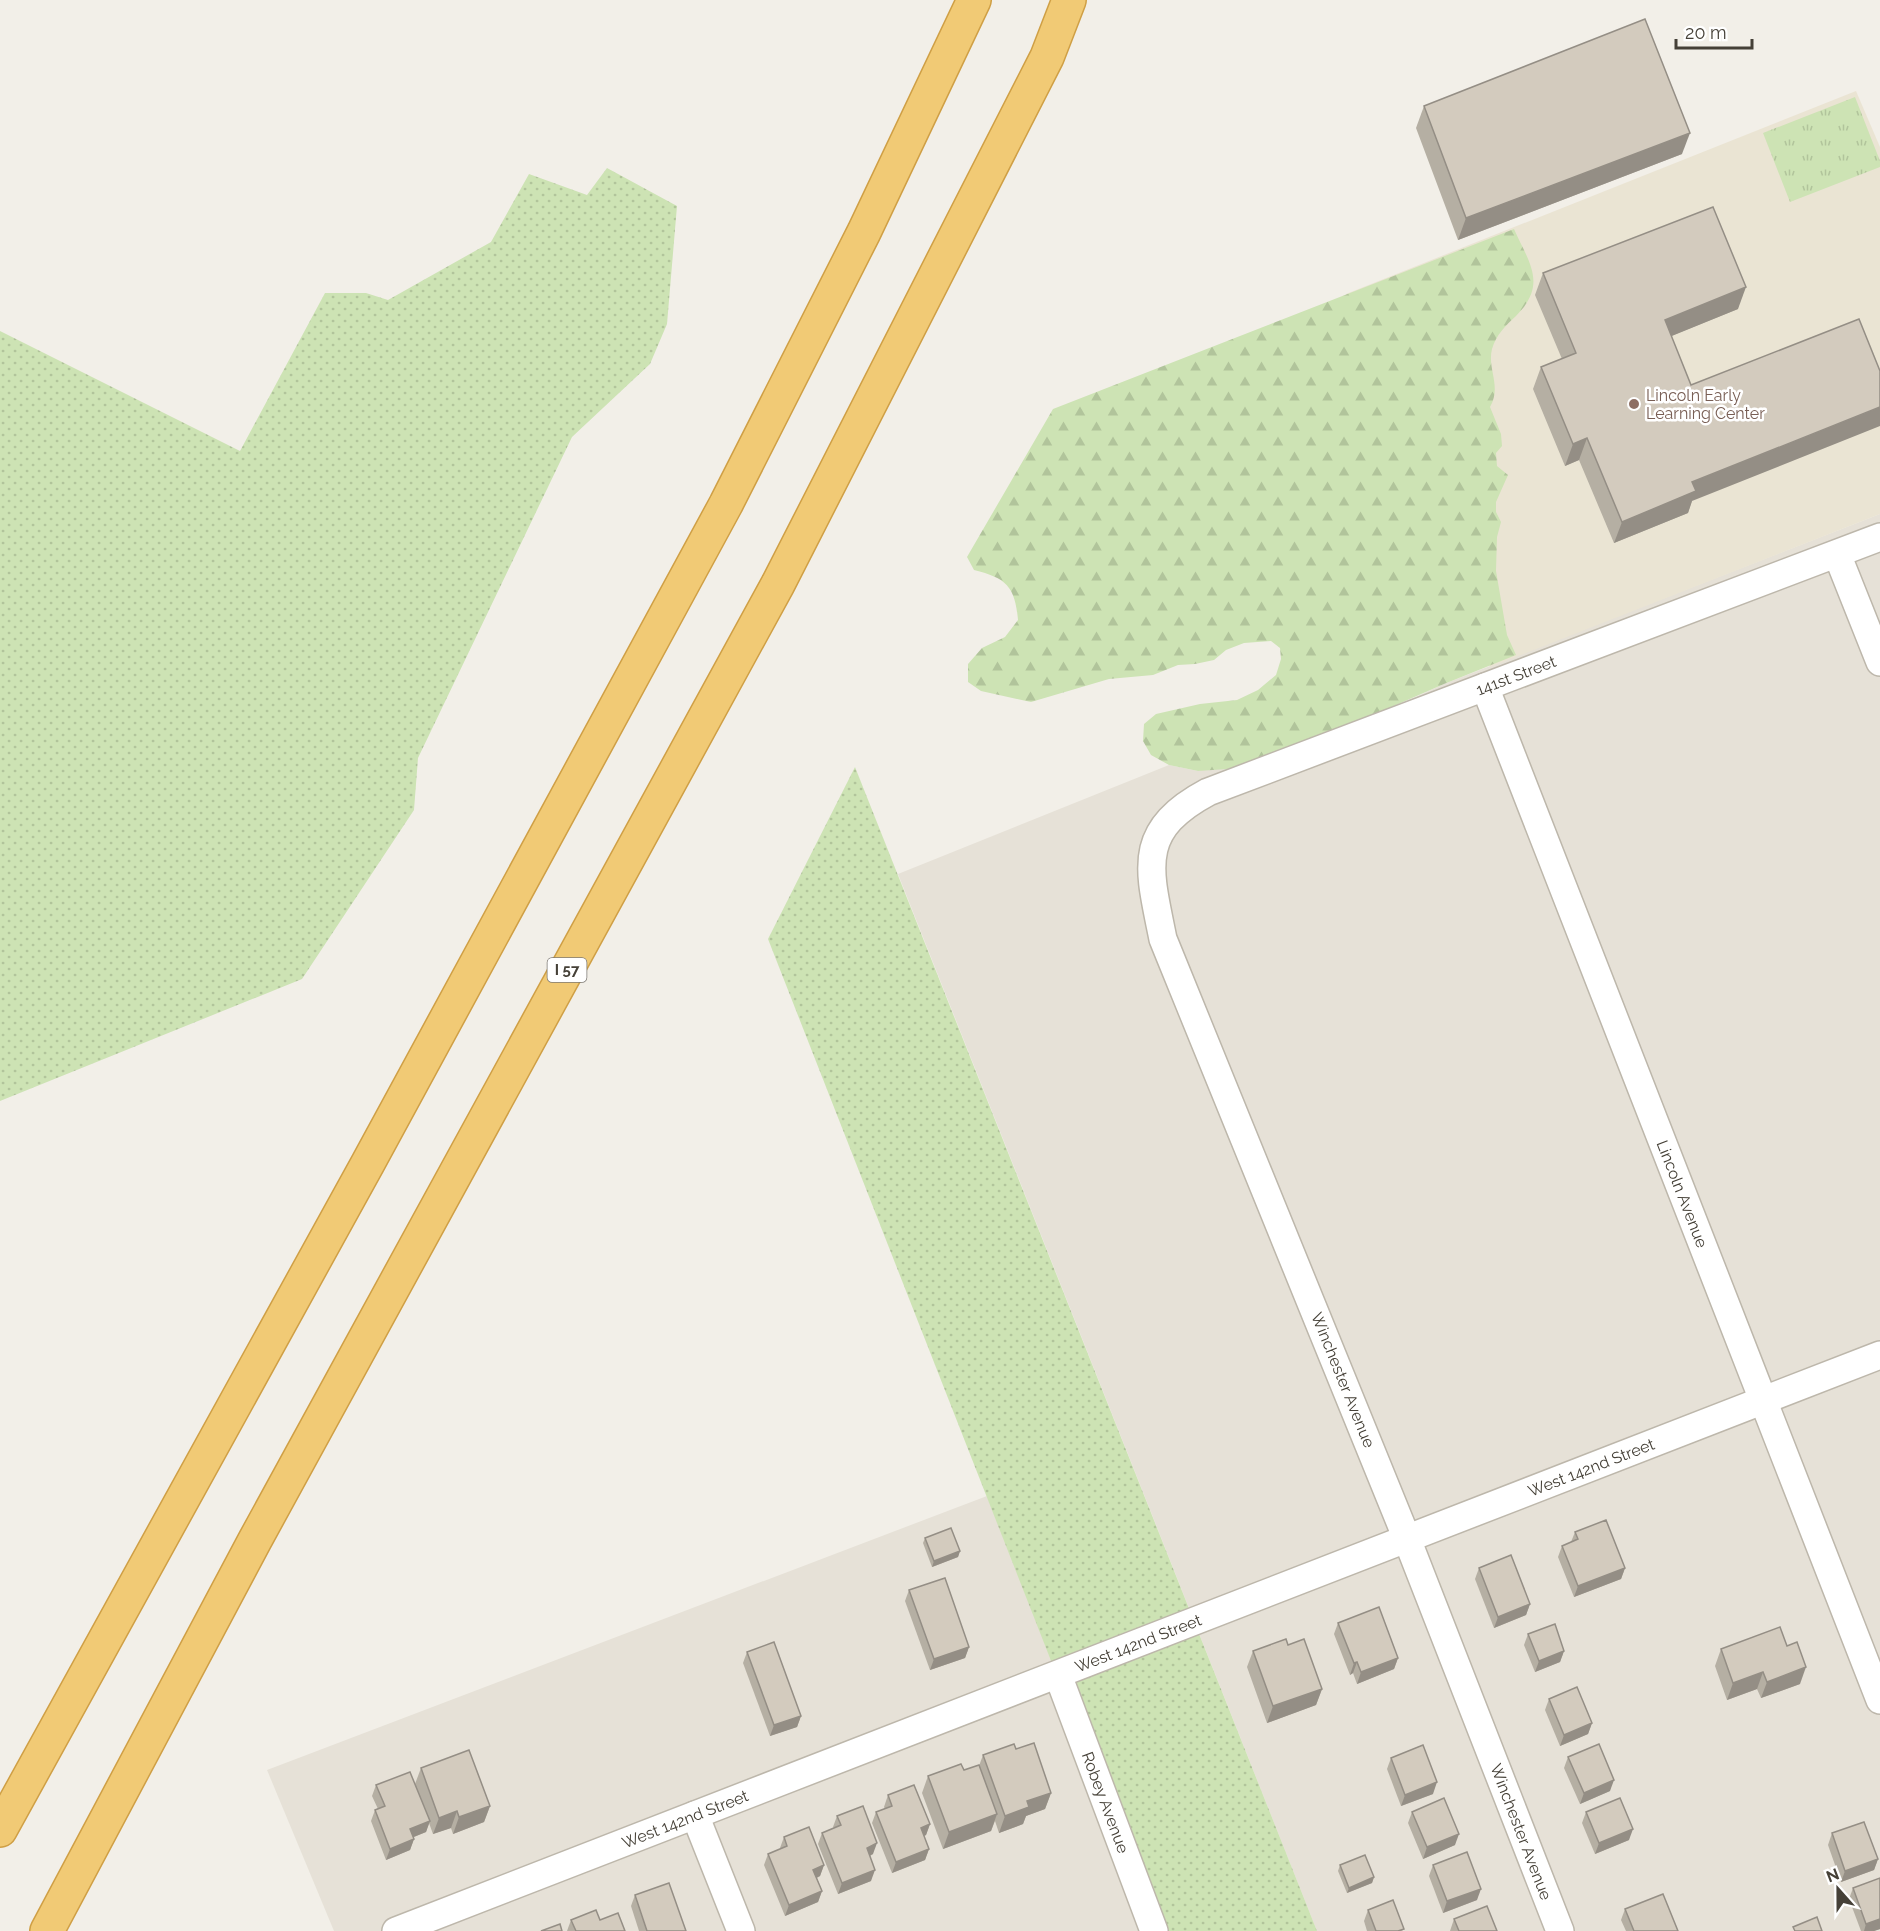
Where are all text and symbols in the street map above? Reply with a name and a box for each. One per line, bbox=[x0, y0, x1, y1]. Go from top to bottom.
scale bar bbox=[1676, 12, 1752, 50]
text: 20 m bbox=[1685, 22, 1727, 43]
place label: Lincoln Early Learning Center bbox=[1646, 386, 1765, 423]
marker: Lincoln Early Learning Center bbox=[1627, 397, 1641, 411]
street label: 141st Street bbox=[1473, 651, 1559, 699]
road number: I 57 bbox=[548, 958, 586, 982]
street label: Lincoln Avenue bbox=[1653, 1137, 1712, 1250]
street label: Winchester Avenue bbox=[1307, 1310, 1379, 1450]
street label: West 142nd Street bbox=[1525, 1434, 1658, 1500]
street label: West 142nd Street bbox=[1072, 1610, 1205, 1676]
street label: Robey Avenue bbox=[1078, 1749, 1133, 1856]
street label: Winchester Avenue bbox=[1486, 1761, 1556, 1903]
street label: West 142nd Street bbox=[619, 1785, 751, 1852]
north arrow bbox=[1808, 1859, 1868, 1919]
text: N bbox=[1824, 1864, 1842, 1887]

